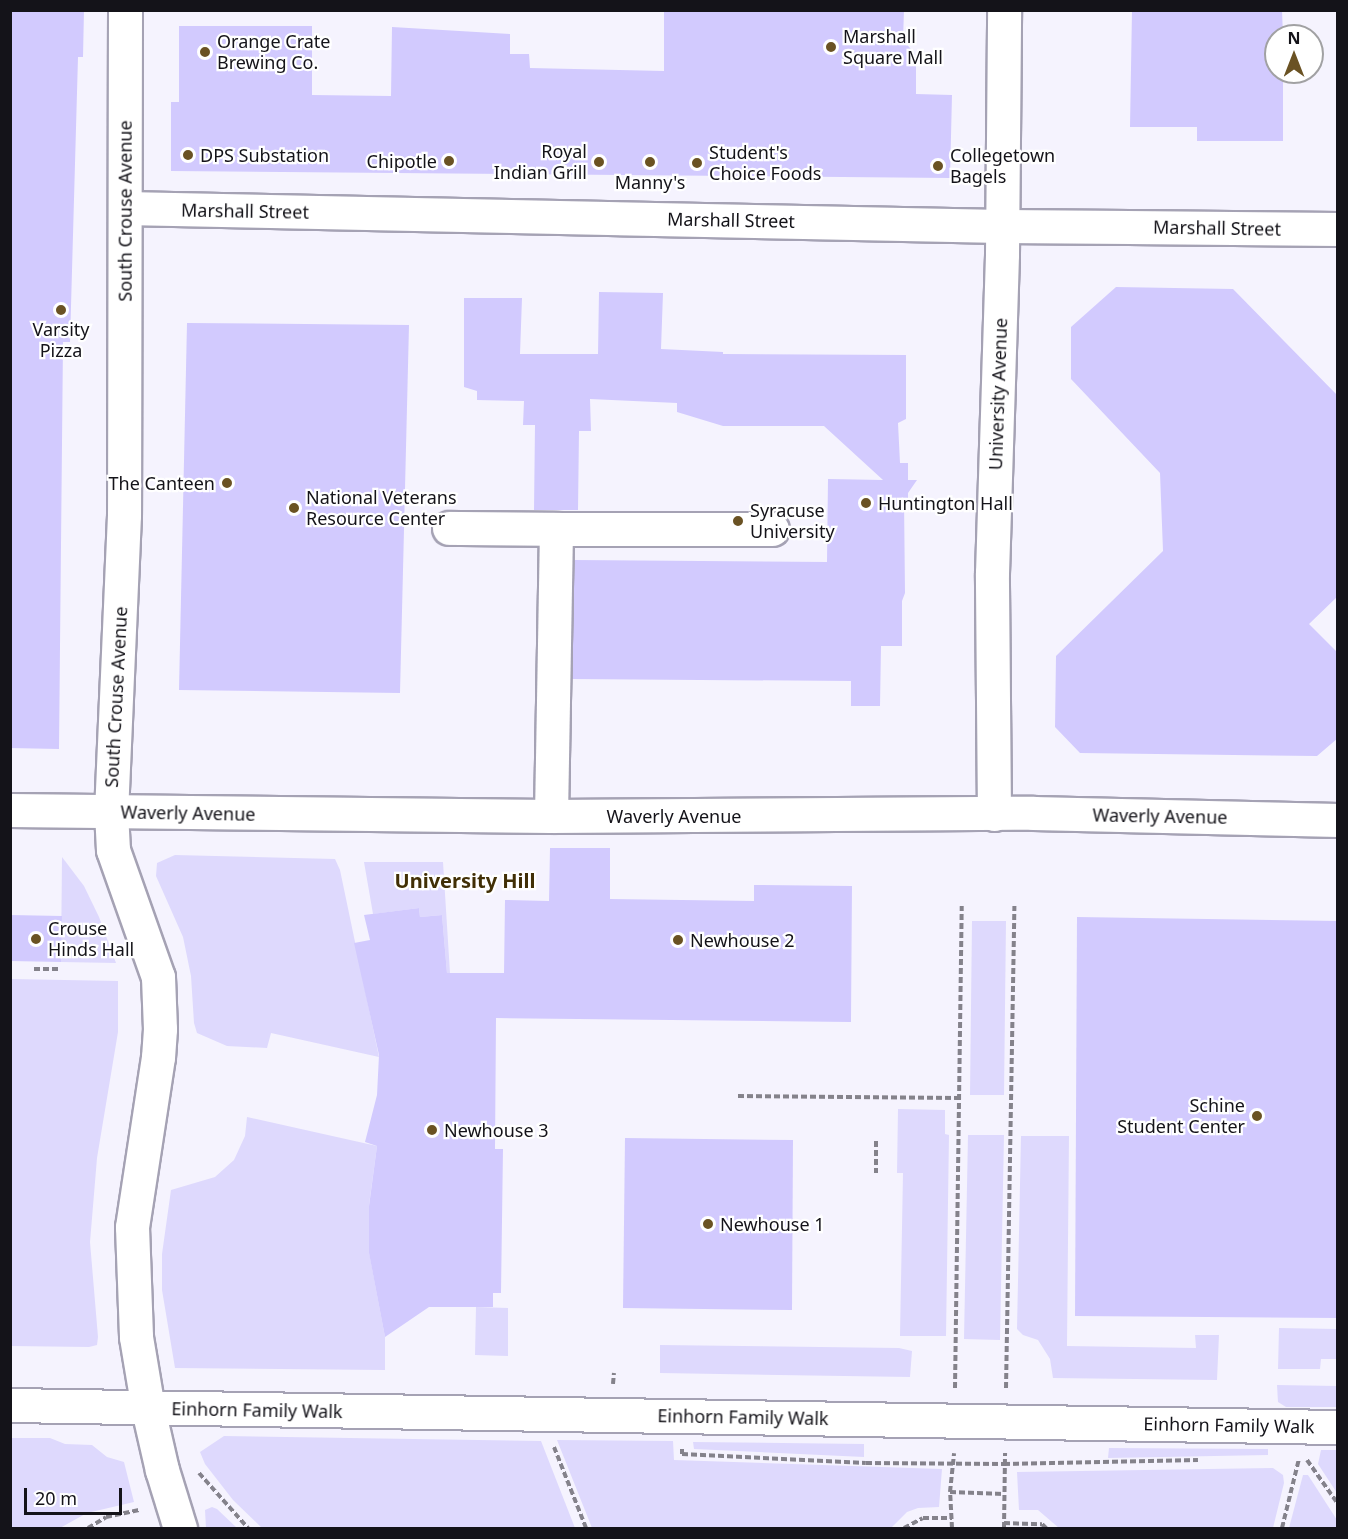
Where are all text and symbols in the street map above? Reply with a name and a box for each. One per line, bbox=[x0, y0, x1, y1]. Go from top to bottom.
north arrow bbox=[1264, 24, 1324, 84]
place label: Marshall Square Mall bbox=[843, 26, 943, 68]
text: N bbox=[1287, 27, 1301, 49]
place label: Orange Crate Brewing Co. bbox=[217, 31, 330, 74]
marker: Marshall Square Mall bbox=[824, 40, 838, 54]
marker: Orange Crate Brewing Co. bbox=[198, 45, 212, 59]
street label: South Crouse Avenue bbox=[114, 120, 136, 302]
place label: Royal Indian Grill bbox=[494, 141, 587, 184]
place label: Student's Choice Foods bbox=[709, 142, 821, 184]
place label: DPS Substation bbox=[200, 144, 329, 166]
place label: Collegetown Bagels bbox=[950, 145, 1055, 188]
marker: DPS Substation bbox=[181, 148, 195, 162]
place label: Chipotle bbox=[367, 150, 437, 172]
marker: Chipotle bbox=[442, 154, 456, 168]
marker: Royal Indian Grill bbox=[592, 155, 606, 169]
marker: Manny's bbox=[643, 155, 657, 169]
marker: Student's Choice Foods bbox=[690, 156, 704, 170]
marker: Collegetown Bagels bbox=[931, 159, 945, 173]
place label: Manny's bbox=[615, 171, 685, 193]
street label: Marshall Street bbox=[181, 199, 309, 223]
street label: Marshall Street bbox=[667, 208, 795, 232]
street label: Marshall Street bbox=[1153, 216, 1281, 240]
marker: Varsity Pizza bbox=[54, 303, 68, 317]
street label: University Avenue bbox=[985, 317, 1011, 471]
place label: Varsity Pizza bbox=[33, 319, 89, 362]
place label: The Canteen bbox=[109, 472, 215, 494]
marker: The Canteen bbox=[220, 476, 234, 490]
place label: National Veterans Resource Center bbox=[306, 487, 457, 530]
place label: Huntington Hall bbox=[878, 492, 1013, 514]
marker: Huntington Hall bbox=[859, 496, 873, 510]
place label: Syracuse University bbox=[750, 500, 835, 542]
marker: National Veterans Resource Center bbox=[287, 501, 301, 515]
marker: Syracuse University bbox=[731, 514, 745, 528]
street label: South Crouse Avenue bbox=[100, 606, 132, 788]
street label: Waverly Avenue bbox=[120, 801, 256, 825]
street label: Waverly Avenue bbox=[1092, 804, 1228, 828]
street label: Waverly Avenue bbox=[607, 805, 741, 827]
district label: University Hill bbox=[395, 868, 535, 892]
place label: Crouse Hinds Hall bbox=[48, 918, 134, 960]
place label: Newhouse 2 bbox=[690, 929, 795, 951]
marker: Crouse Hinds Hall bbox=[29, 932, 43, 946]
marker: Newhouse 2 bbox=[671, 933, 685, 947]
place label: Schine Student Center bbox=[1117, 1095, 1245, 1138]
marker: Schine Student Center bbox=[1250, 1109, 1264, 1123]
place label: Newhouse 3 bbox=[444, 1119, 549, 1141]
marker: Newhouse 3 bbox=[425, 1123, 439, 1137]
place label: Newhouse 1 bbox=[720, 1213, 825, 1235]
marker: Newhouse 1 bbox=[701, 1217, 715, 1231]
street label: Einhorn Family Walk bbox=[171, 1398, 343, 1422]
street label: Einhorn Family Walk bbox=[657, 1405, 829, 1429]
street label: Einhorn Family Walk bbox=[1143, 1413, 1315, 1437]
scale bar bbox=[27, 1476, 124, 1514]
text: 20 m bbox=[35, 1486, 77, 1510]

